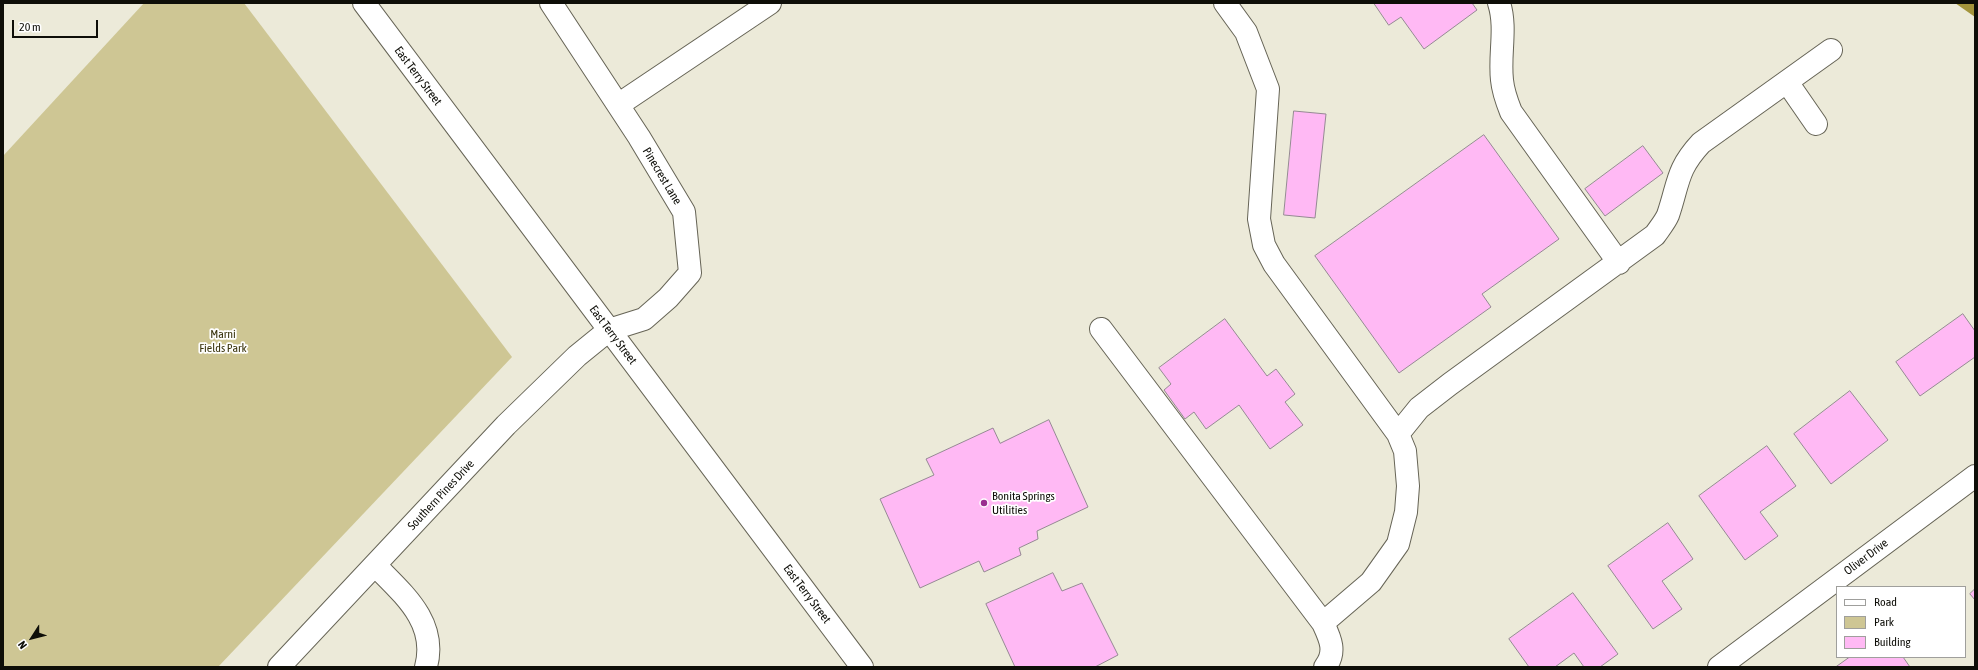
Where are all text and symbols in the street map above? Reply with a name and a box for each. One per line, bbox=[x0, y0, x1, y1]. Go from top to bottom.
scale bar bbox=[14, 12, 100, 38]
text: 20 m bbox=[19, 20, 41, 34]
street label: East Terry Street bbox=[391, 44, 445, 108]
street label: Pinecrest Lane bbox=[639, 145, 685, 207]
street label: East Terry Street bbox=[586, 303, 640, 367]
park label: Marni Fields Park bbox=[199, 327, 247, 355]
street label: Southern Pines Drive bbox=[405, 457, 477, 533]
place label: Bonita Springs Utilities bbox=[992, 489, 1055, 517]
marker: Bonita Springs Utilities bbox=[979, 498, 989, 508]
street label: Oliver Drive bbox=[1841, 536, 1891, 578]
street label: East Terry Street bbox=[780, 562, 834, 626]
legend bbox=[1836, 586, 1966, 658]
text: Road bbox=[1874, 595, 1897, 609]
text: Park bbox=[1874, 615, 1894, 629]
north arrow bbox=[12, 618, 52, 658]
text: Building bbox=[1874, 635, 1911, 649]
text: N bbox=[16, 639, 29, 651]

